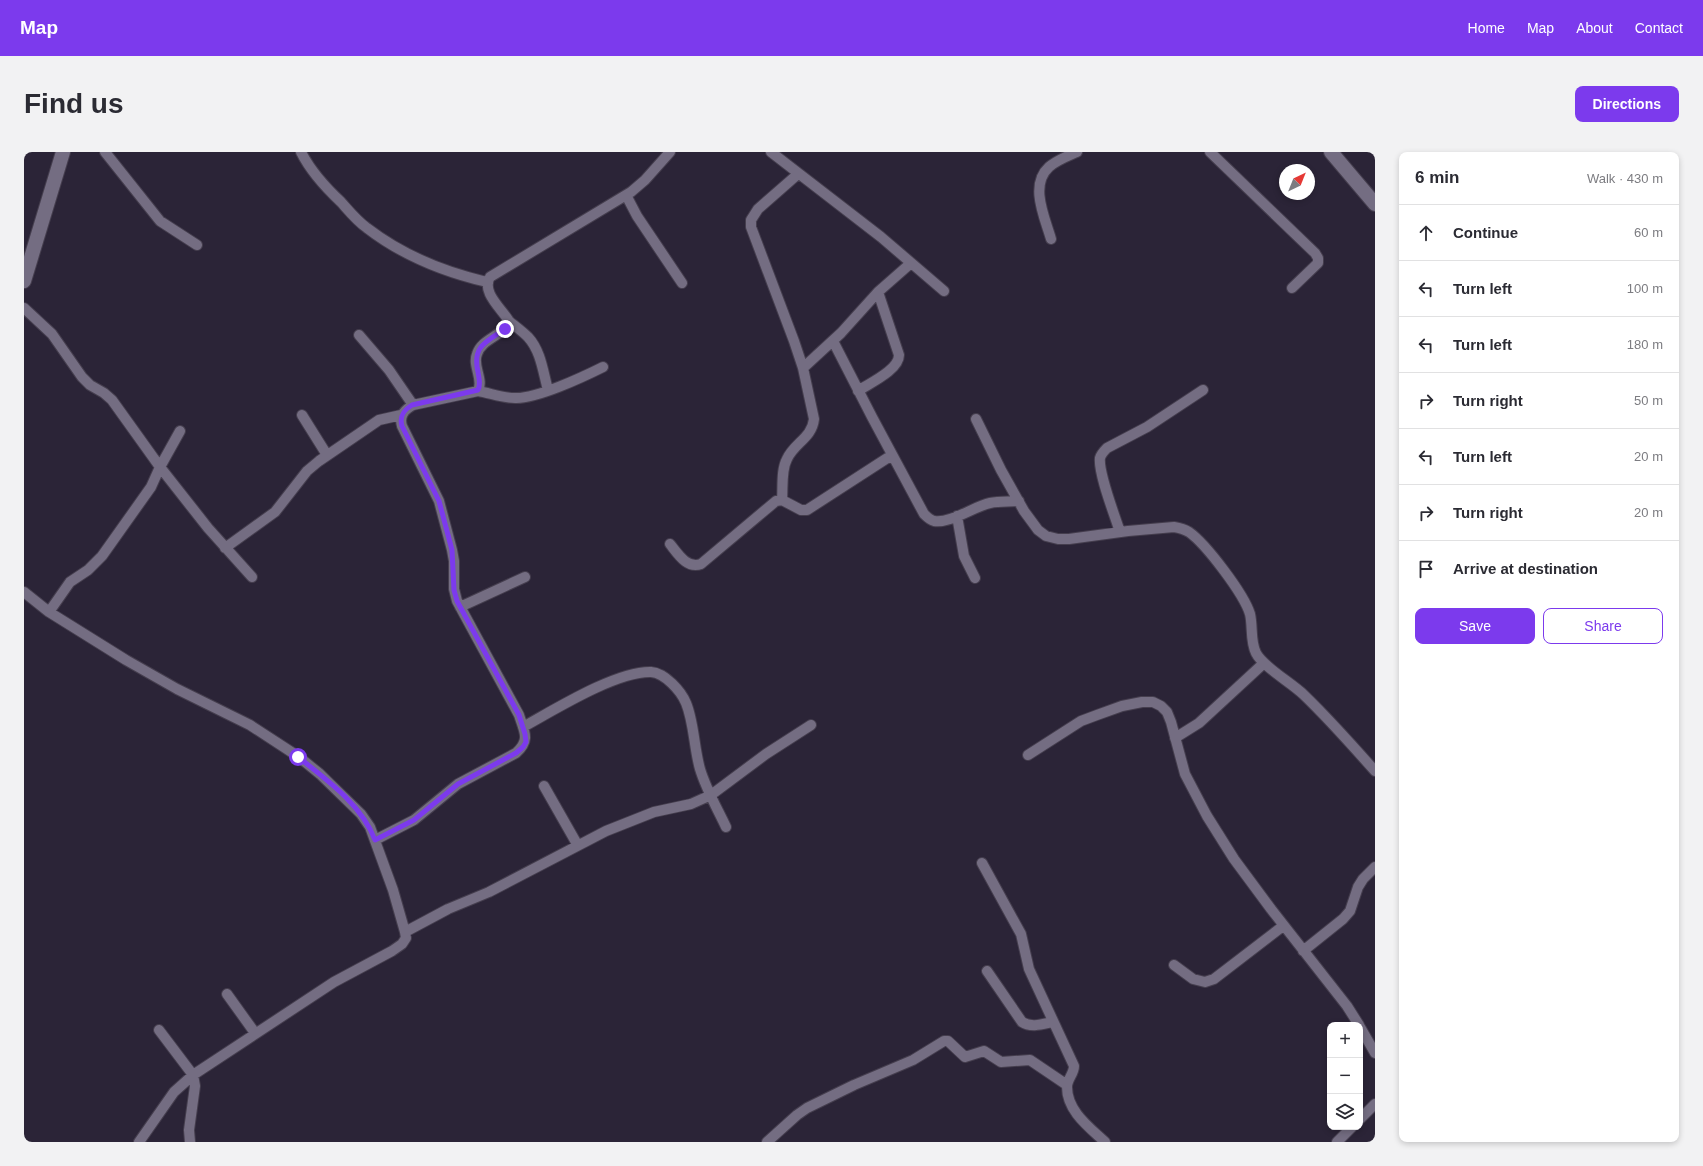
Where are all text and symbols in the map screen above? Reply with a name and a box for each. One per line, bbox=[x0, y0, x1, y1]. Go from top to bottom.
text: Map bbox=[20, 17, 58, 38]
text: Home bbox=[1468, 20, 1505, 36]
text: Map bbox=[1527, 20, 1554, 36]
text: About bbox=[1576, 20, 1613, 36]
text: Contact bbox=[1635, 20, 1683, 36]
button: Directions bbox=[1575, 86, 1679, 122]
text: Find us bbox=[24, 88, 124, 119]
north arrow bbox=[1279, 164, 1315, 200]
text: 6 min bbox=[1415, 168, 1459, 187]
text: Walk · 430 m bbox=[1587, 171, 1663, 186]
icon: ahead bbox=[1415, 222, 1437, 244]
text: Continue bbox=[1453, 224, 1518, 241]
text: 60 m bbox=[1634, 225, 1663, 240]
icon: left bbox=[1415, 278, 1437, 300]
text: Turn left bbox=[1453, 280, 1512, 297]
text: 100 m bbox=[1627, 281, 1663, 296]
route end bbox=[496, 320, 514, 338]
icon: left bbox=[1415, 334, 1437, 356]
text: Turn left bbox=[1453, 336, 1512, 353]
text: 180 m bbox=[1627, 337, 1663, 352]
icon: right bbox=[1415, 390, 1437, 412]
text: Turn right bbox=[1453, 392, 1523, 409]
text: 50 m bbox=[1634, 393, 1663, 408]
icon: left bbox=[1415, 446, 1437, 468]
text: Turn left bbox=[1453, 448, 1512, 465]
text: 20 m bbox=[1634, 449, 1663, 464]
icon: right bbox=[1415, 502, 1437, 524]
text: Turn right bbox=[1453, 504, 1523, 521]
text: 20 m bbox=[1634, 505, 1663, 520]
icon: arrive bbox=[1415, 558, 1437, 580]
text: Arrive at destination bbox=[1453, 560, 1598, 577]
button: Save bbox=[1415, 608, 1535, 644]
button: Share bbox=[1543, 608, 1663, 644]
route start bbox=[289, 748, 307, 766]
map controls bbox=[1327, 1022, 1363, 1130]
button: + bbox=[1327, 1022, 1363, 1058]
button: − bbox=[1327, 1058, 1363, 1094]
button: layers bbox=[1327, 1094, 1363, 1130]

